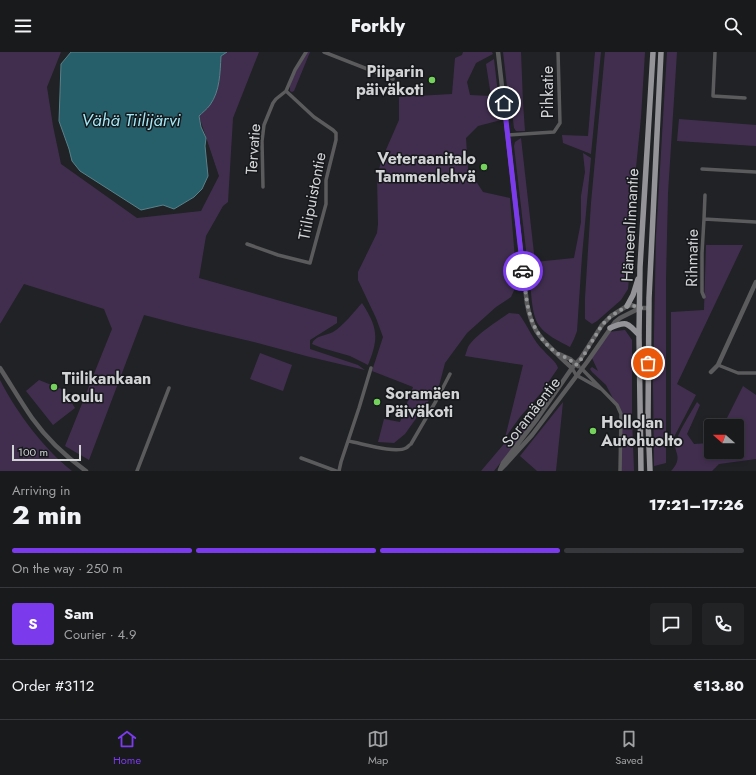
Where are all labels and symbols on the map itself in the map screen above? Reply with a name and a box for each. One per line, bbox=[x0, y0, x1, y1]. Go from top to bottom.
place label: Piiparin päiväkoti bbox=[356, 60, 424, 101]
street label: Pihkatie bbox=[536, 66, 559, 118]
marker: Piiparin päiväkoti bbox=[427, 75, 437, 85]
pin bbox=[487, 86, 521, 120]
water label: Vähä Tiilijärvi bbox=[81, 108, 181, 132]
street label: Tervatie bbox=[240, 123, 266, 175]
place label: Veteraanitalo Tammenlehvä bbox=[376, 147, 476, 188]
street label: Tiilipuistontie bbox=[292, 150, 332, 242]
marker: Veteraanitalo Tammenlehvä bbox=[479, 162, 489, 172]
street label: Hämeenlinnantie bbox=[616, 168, 644, 282]
street label: Rihmatie bbox=[680, 229, 704, 287]
courier bbox=[503, 251, 543, 291]
pin bbox=[631, 346, 665, 380]
place label: Tiilikankaan koulu bbox=[62, 367, 151, 408]
street label: Soramäentie bbox=[496, 372, 566, 452]
marker: Tiilikankaan koulu bbox=[49, 382, 59, 392]
place label: Soramäen Päiväkoti bbox=[385, 382, 460, 423]
marker: Soramäen Päiväkoti bbox=[372, 397, 382, 407]
place label: Hollolan Autohuolto bbox=[600, 411, 683, 452]
north arrow bbox=[704, 419, 744, 459]
marker: Hollolan Autohuolto bbox=[588, 426, 598, 436]
scale bar bbox=[12, 443, 81, 462]

